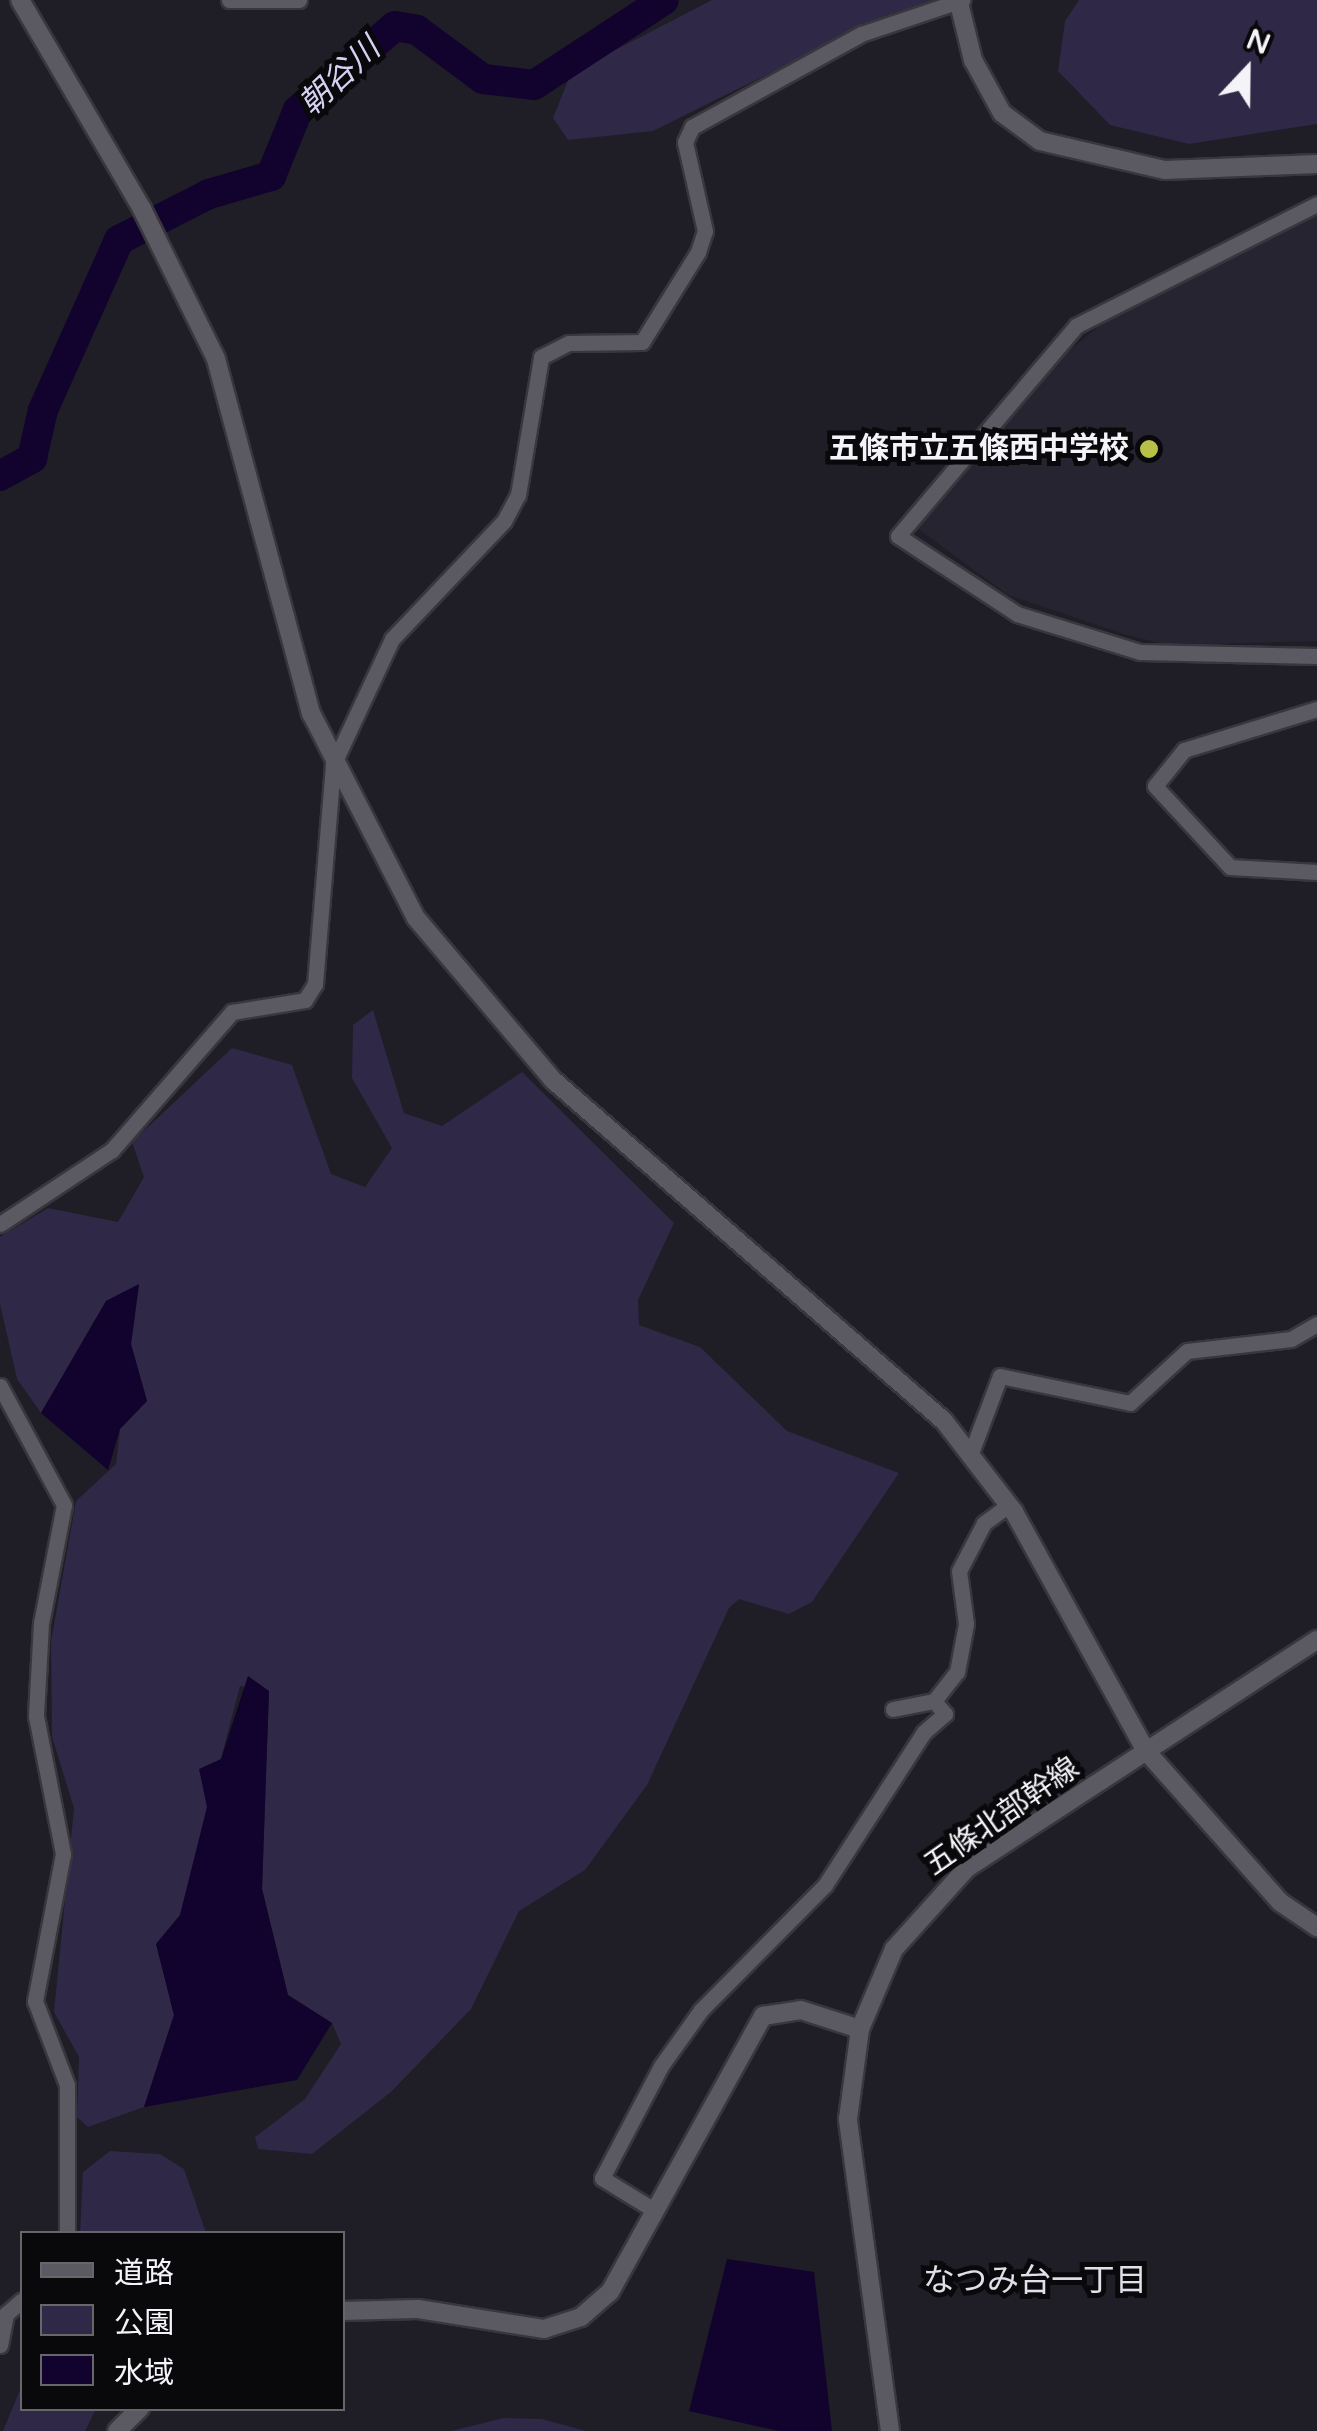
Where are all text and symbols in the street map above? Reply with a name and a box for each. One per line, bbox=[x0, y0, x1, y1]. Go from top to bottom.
north arrow bbox=[1197, 20, 1297, 120]
text: N bbox=[1241, 22, 1275, 62]
water label: 朝谷川 bbox=[292, 30, 388, 124]
place label: 五條市立五條西中学校 bbox=[829, 431, 1129, 467]
marker: 五條市立五條西中学校 bbox=[1138, 438, 1160, 460]
street label: 五條北部幹線 bbox=[918, 1751, 1086, 1883]
legend bbox=[20, 2231, 345, 2411]
text: 道路 bbox=[114, 2255, 174, 2292]
district label: なつみ台一丁目 bbox=[923, 2262, 1147, 2300]
text: 公園 bbox=[114, 2305, 174, 2342]
text: 水域 bbox=[114, 2355, 174, 2392]

